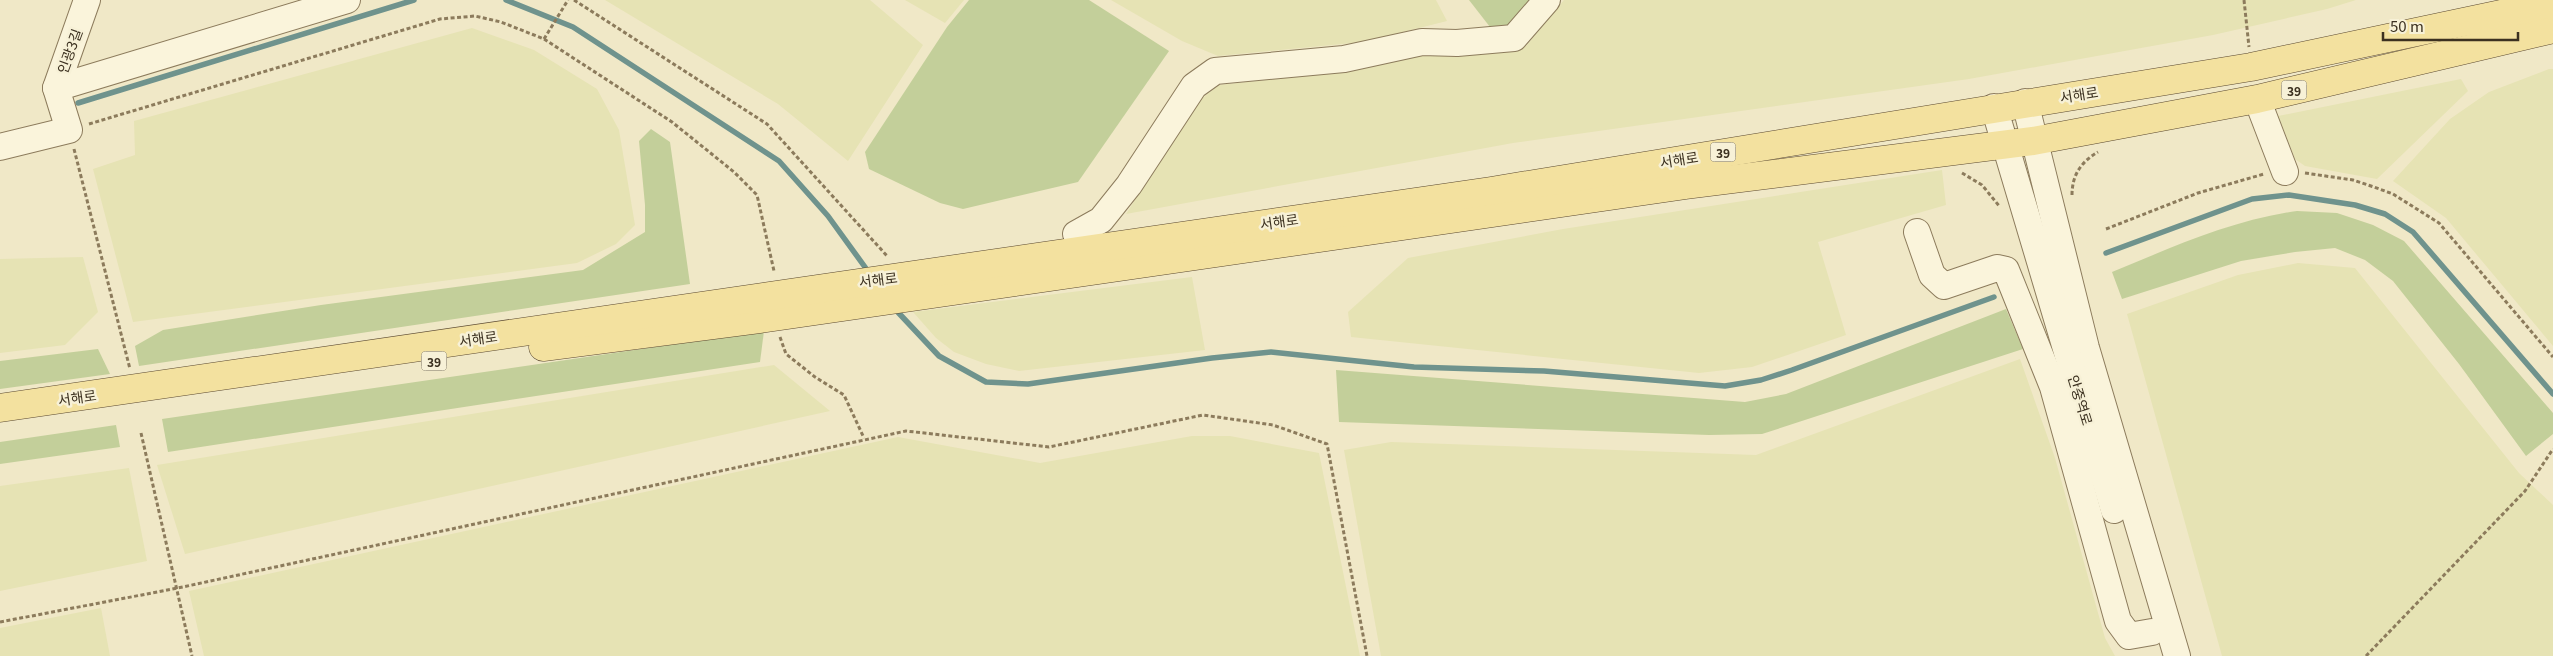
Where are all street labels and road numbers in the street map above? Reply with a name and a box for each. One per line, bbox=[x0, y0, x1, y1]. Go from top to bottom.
street label: 인광3길 bbox=[52, 26, 86, 76]
road number: 39 bbox=[2282, 80, 2306, 100]
street label: 서해로 bbox=[2058, 81, 2100, 107]
road number: 39 bbox=[1710, 142, 1736, 162]
street label: 서해로 bbox=[1658, 146, 1700, 172]
street label: 서해로 bbox=[1258, 208, 1300, 234]
street label: 서해로 bbox=[858, 267, 899, 291]
street label: 서해로 bbox=[457, 325, 499, 351]
road number: 39 bbox=[422, 352, 446, 371]
street label: 안중역로 bbox=[2064, 372, 2098, 428]
street label: 서해로 bbox=[56, 384, 98, 410]

